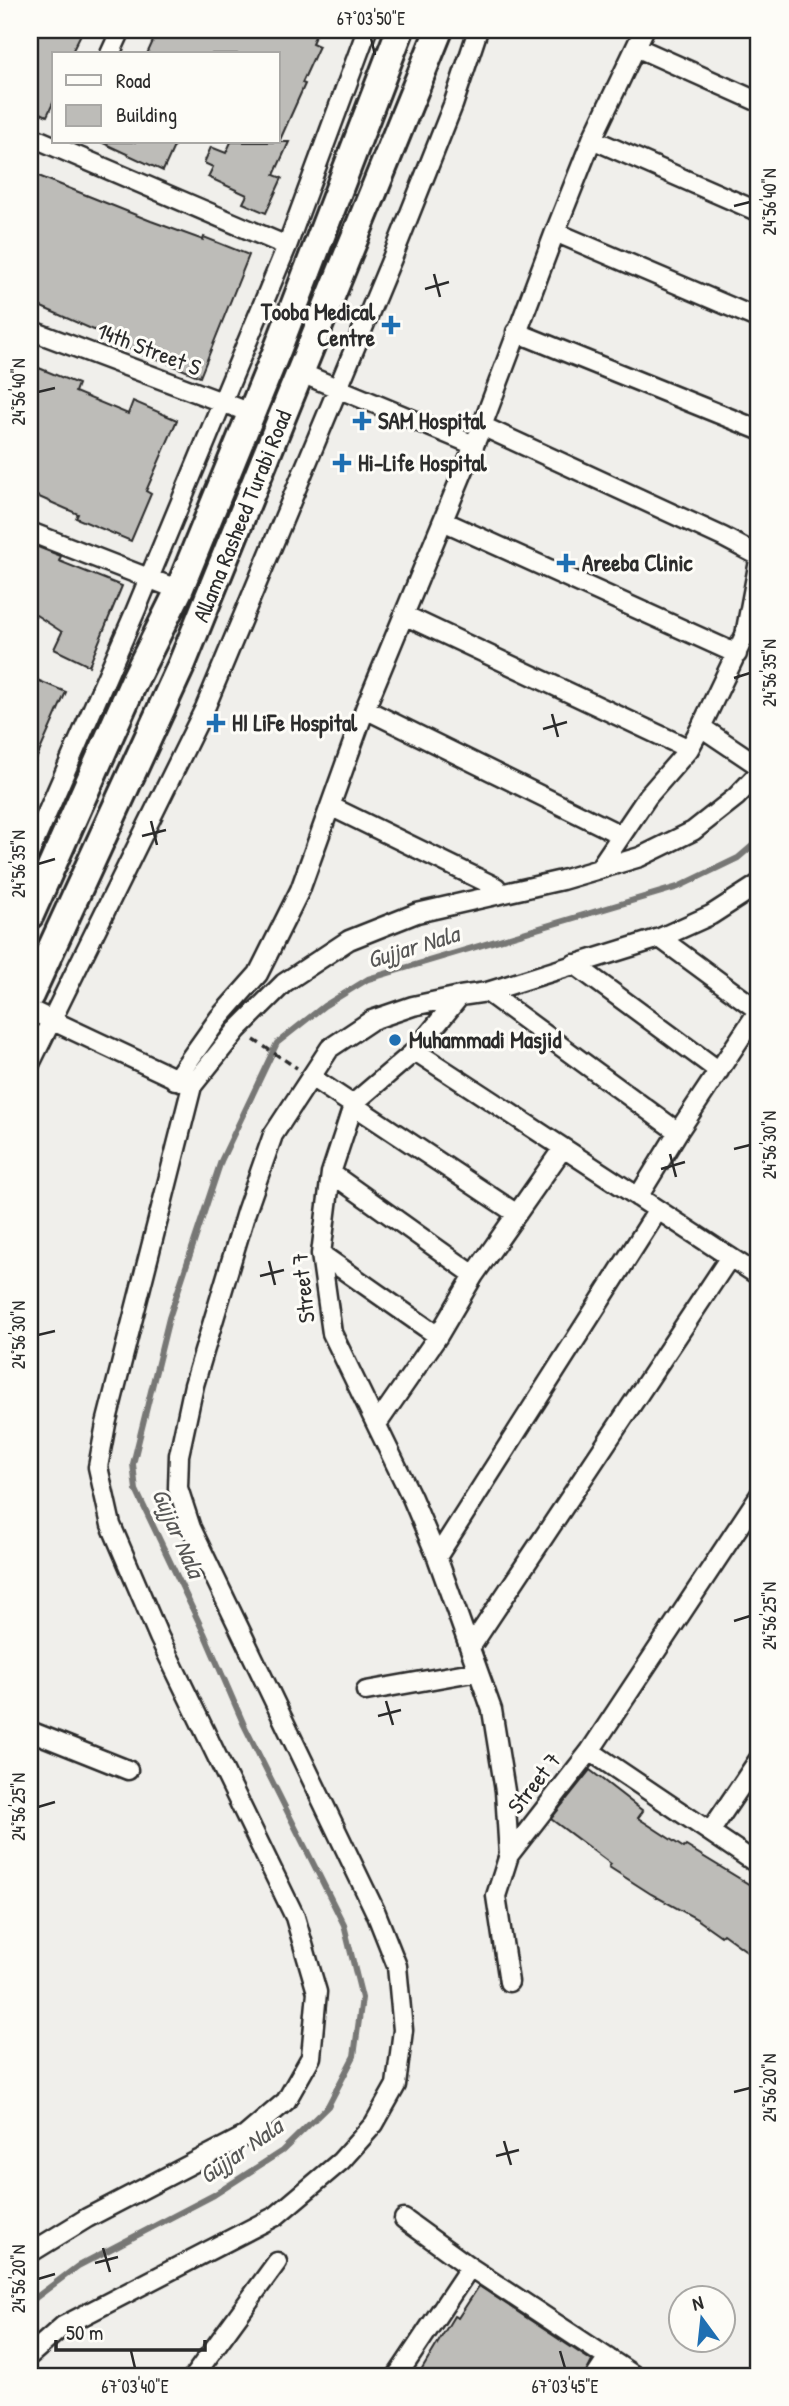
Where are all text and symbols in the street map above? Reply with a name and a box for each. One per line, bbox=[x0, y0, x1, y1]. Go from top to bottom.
text: 67°03'50"E bbox=[337, 6, 405, 31]
legend bbox=[52, 52, 280, 144]
text: Road bbox=[116, 66, 150, 95]
text: Building bbox=[116, 100, 177, 129]
text: 24°56'40"N bbox=[757, 169, 782, 235]
place label: Tooba Medical Centre bbox=[260, 296, 376, 353]
street label: 14th Street S bbox=[93, 314, 206, 383]
marker: Tooba Medical Centre bbox=[381, 315, 401, 335]
text: 24°56'40"N bbox=[6, 359, 31, 425]
street label: Allama Rasheed Turabi Road bbox=[185, 405, 298, 626]
place label: SAM Hospital bbox=[378, 405, 487, 437]
marker: SAM Hospital bbox=[352, 411, 372, 431]
place label: Hi-Life Hospital bbox=[358, 447, 487, 479]
marker: Hi-Life Hospital bbox=[332, 453, 352, 473]
place label: Areeba Clinic bbox=[582, 547, 694, 578]
marker: Areeba Clinic bbox=[556, 553, 576, 573]
text: 24°56'35"N bbox=[757, 639, 782, 707]
place label: HI LiFe Hospital bbox=[232, 707, 358, 739]
marker: HI LiFe Hospital bbox=[206, 713, 226, 733]
text: 24°56'35"N bbox=[6, 830, 31, 898]
water label: Gujjar Nala bbox=[363, 916, 465, 975]
place label: Muhammadi Masjid bbox=[409, 1024, 561, 1055]
marker: Muhammadi Masjid bbox=[387, 1032, 403, 1048]
text: 24°56'30"N bbox=[757, 1111, 782, 1179]
street label: Street 7 bbox=[283, 1252, 322, 1325]
text: 24°56'30"N bbox=[6, 1301, 31, 1369]
water label: Gujjar Nala bbox=[145, 1483, 214, 1585]
text: 24°56'25"N bbox=[757, 1582, 782, 1650]
street label: Street 7 bbox=[500, 1745, 567, 1820]
text: 24°56'25"N bbox=[6, 1773, 31, 1841]
text: 24°56'20"N bbox=[757, 2054, 782, 2122]
water label: Gujjar Nala bbox=[193, 2108, 290, 2190]
text: 24°56'20"N bbox=[6, 2245, 31, 2313]
north arrow bbox=[666, 2284, 736, 2354]
text: N bbox=[689, 2289, 706, 2316]
scale bar bbox=[56, 2308, 205, 2352]
text: 50 m bbox=[66, 2318, 103, 2347]
text: 67°03'40"E bbox=[101, 2374, 169, 2399]
text: 67°03'45"E bbox=[531, 2374, 599, 2399]

